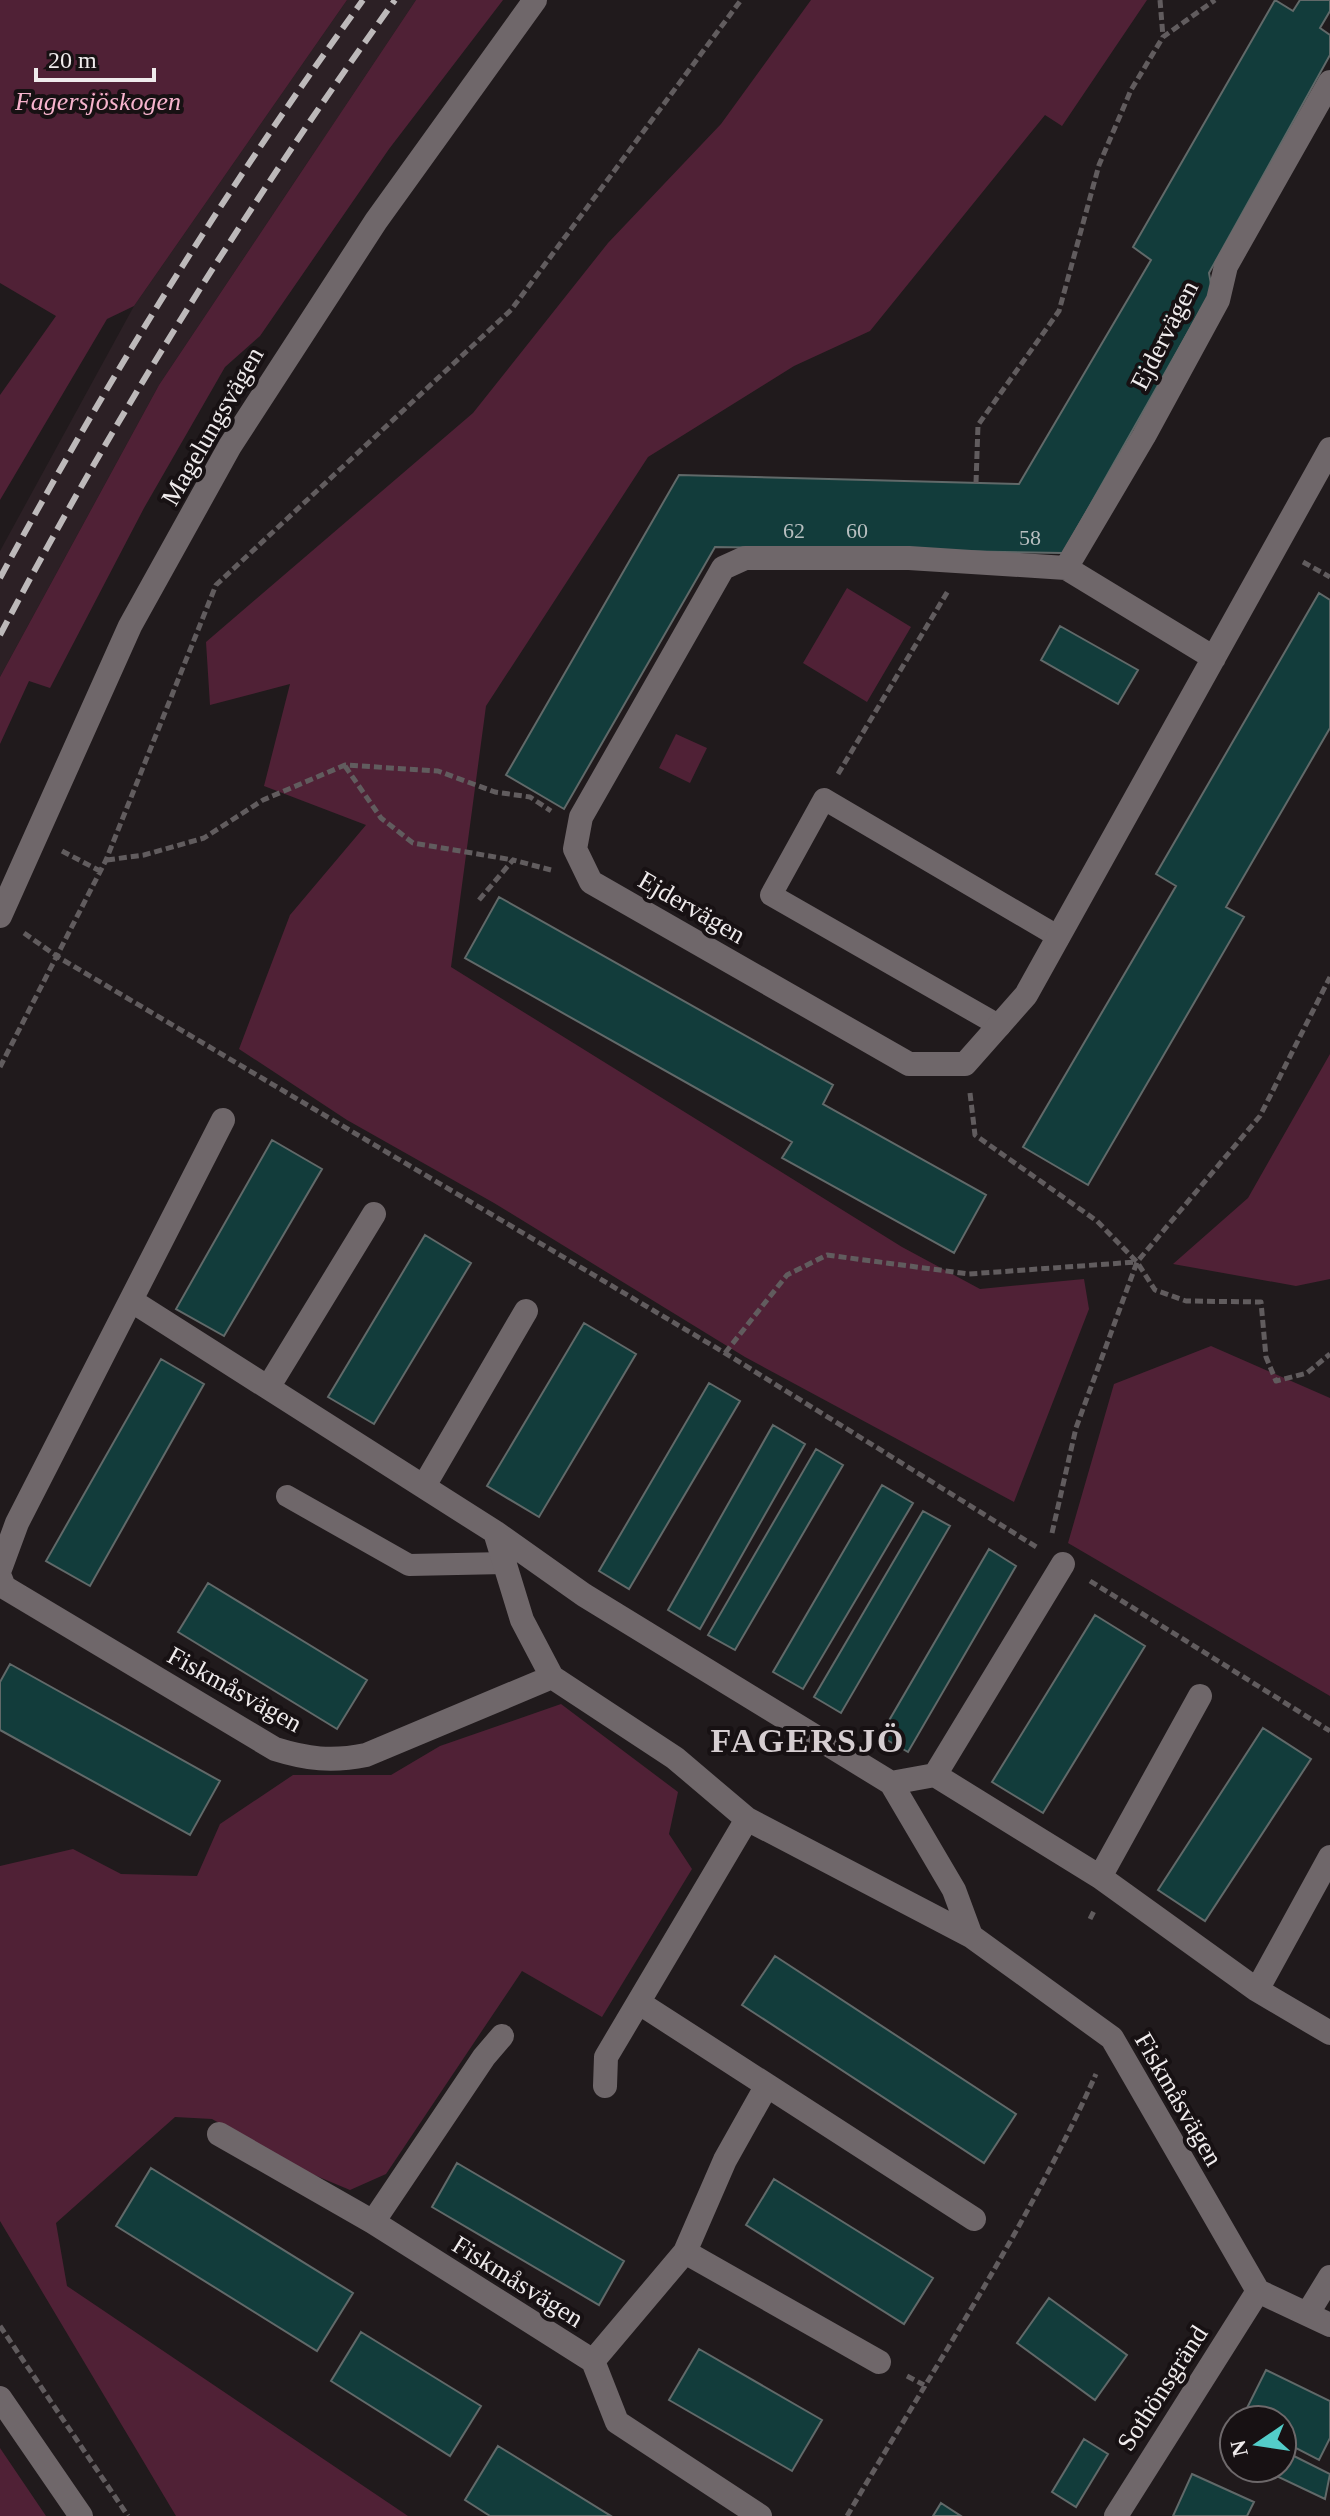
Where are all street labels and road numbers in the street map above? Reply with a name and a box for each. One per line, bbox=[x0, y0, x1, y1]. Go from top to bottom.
street label: Ejdervägen bbox=[1125, 276, 1204, 395]
street label: Magelungsvägen bbox=[155, 342, 269, 510]
street label: Ejdervägen bbox=[633, 865, 750, 950]
street label: Fiskmåsvägen bbox=[163, 1641, 307, 1738]
street label: Fiskmåsvägen bbox=[1129, 2028, 1228, 2171]
street label: Fiskmåsvägen bbox=[447, 2230, 588, 2333]
street label: Sothönsgränd bbox=[1111, 2320, 1214, 2456]

